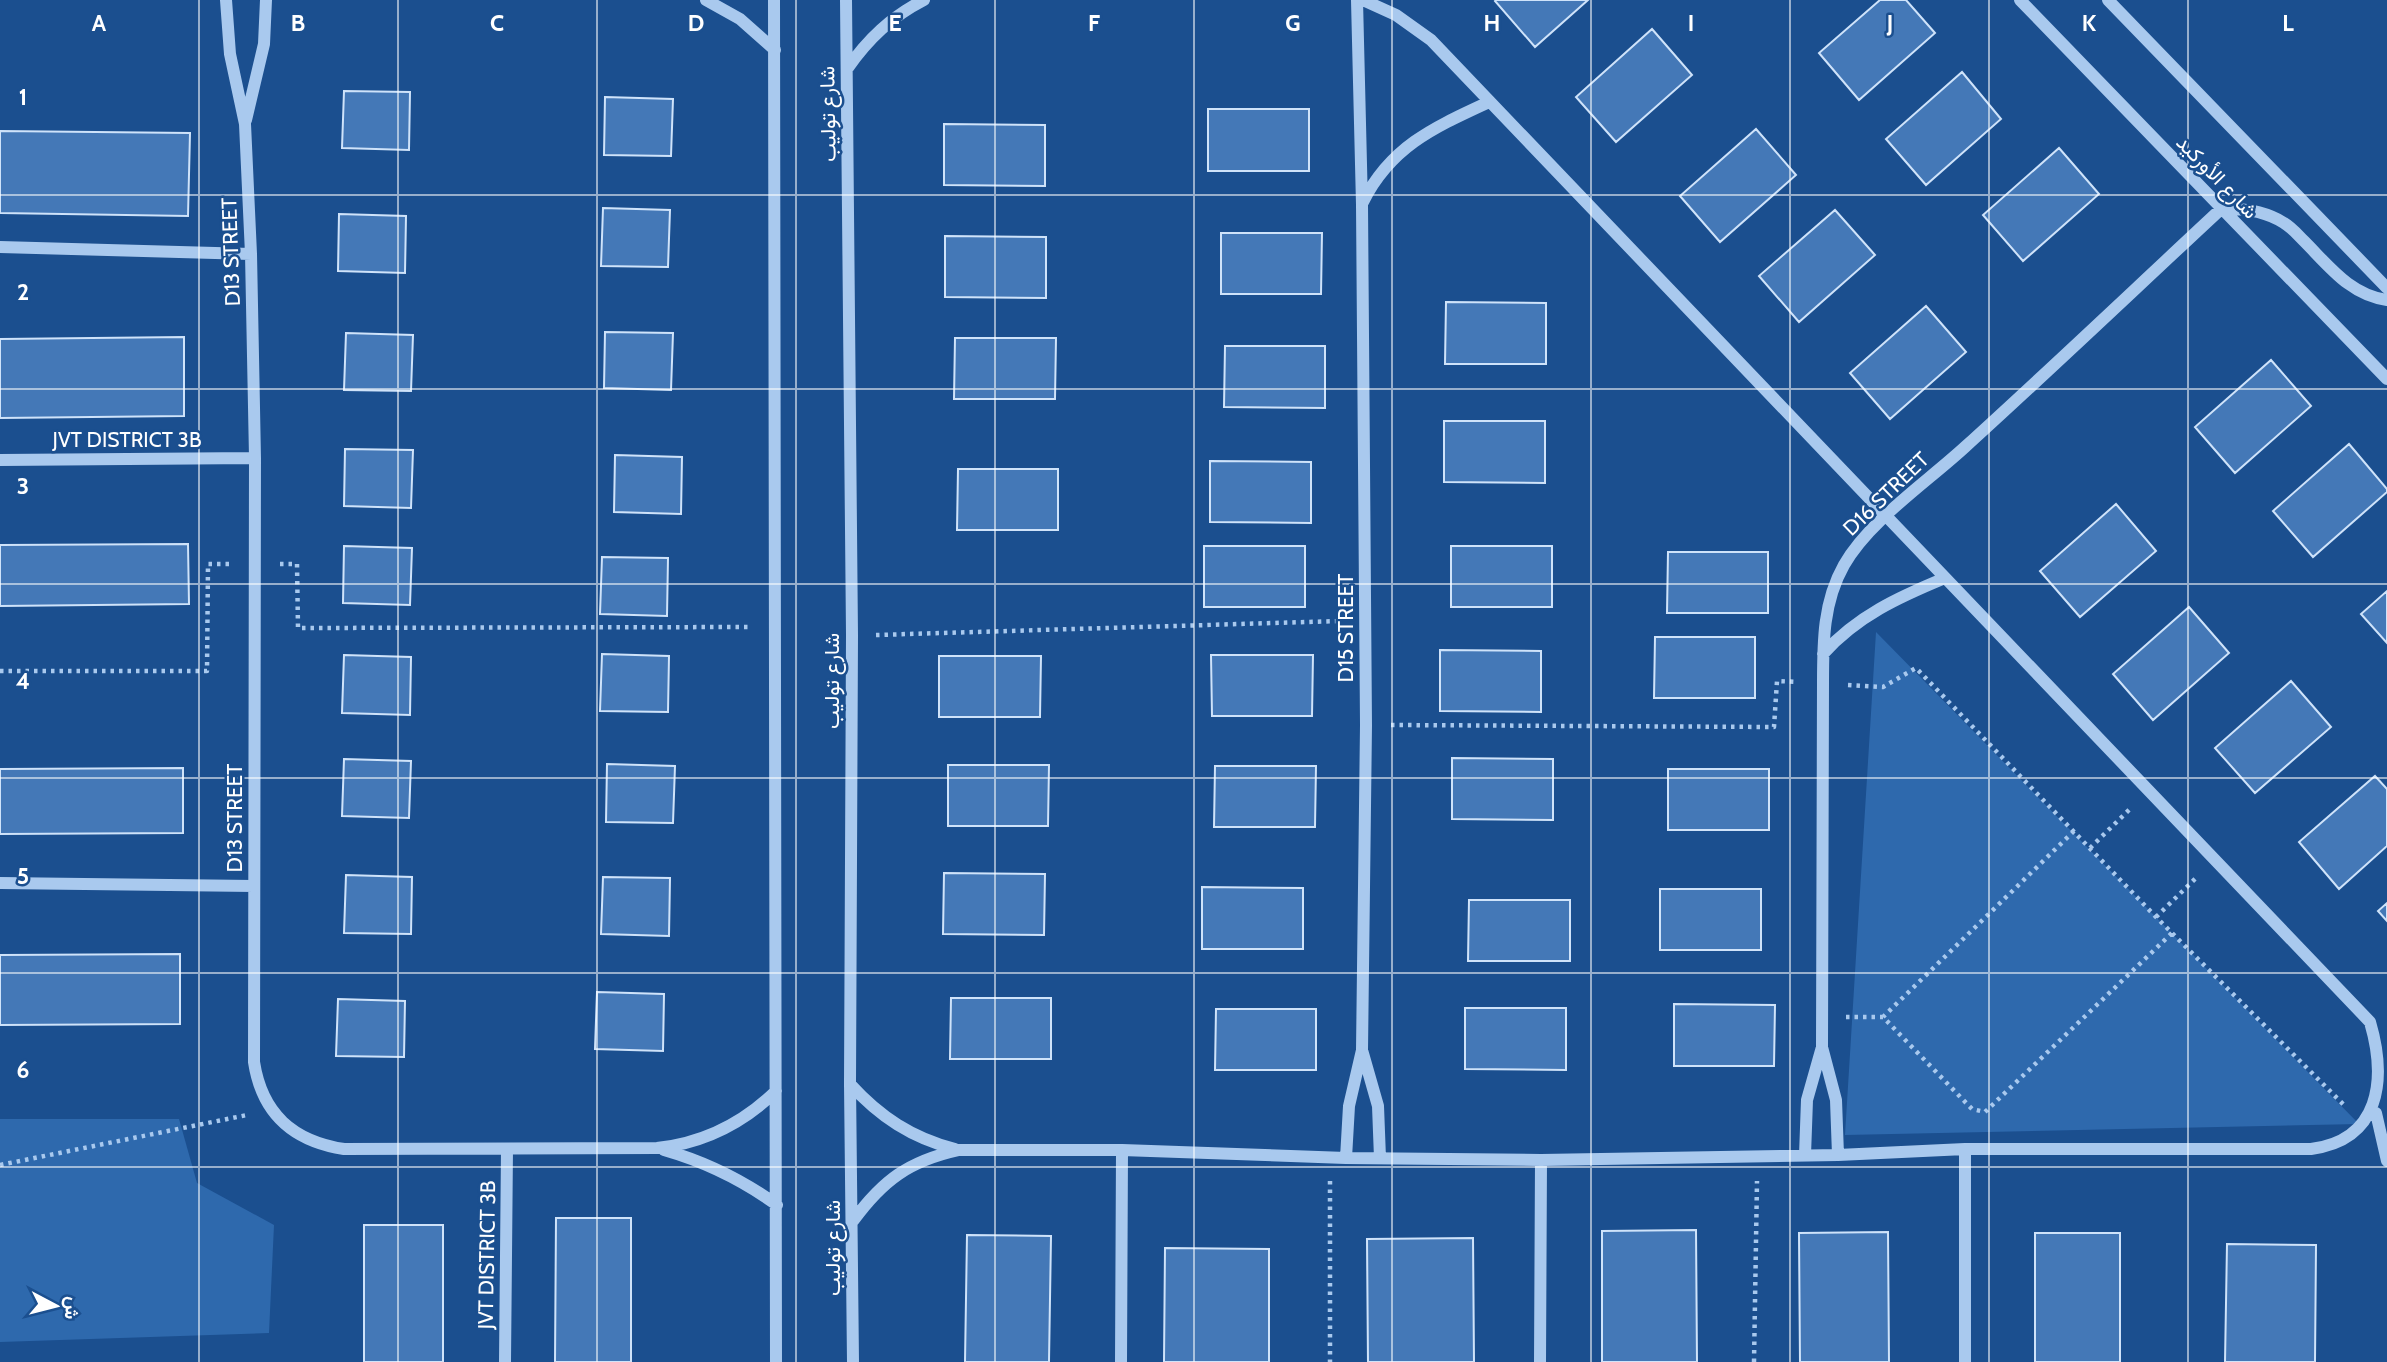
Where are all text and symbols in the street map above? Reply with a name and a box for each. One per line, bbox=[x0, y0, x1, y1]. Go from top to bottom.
text: A bbox=[92, 9, 107, 37]
text: B bbox=[291, 9, 305, 37]
text: C bbox=[490, 9, 504, 37]
text: D bbox=[688, 9, 704, 37]
text: E bbox=[888, 9, 902, 37]
text: F bbox=[1088, 9, 1100, 37]
text: G bbox=[1285, 9, 1301, 37]
text: H bbox=[1484, 9, 1500, 37]
text: I bbox=[1688, 9, 1694, 37]
text: J bbox=[1886, 9, 1893, 37]
text: K bbox=[2082, 9, 2097, 37]
text: L bbox=[2282, 9, 2294, 37]
street label: شارع توليب bbox=[814, 66, 843, 162]
text: 1 bbox=[19, 83, 27, 111]
street label: شارع الأوركيد bbox=[2170, 130, 2263, 225]
street label: D13 STREET bbox=[216, 197, 245, 307]
text: 2 bbox=[17, 278, 29, 306]
street label: JVT DISTRICT 3B bbox=[52, 427, 201, 452]
street label: D16 STREET bbox=[1838, 447, 1934, 541]
text: 3 bbox=[17, 472, 29, 500]
street label: D15 STREET bbox=[1333, 574, 1358, 682]
street label: شارع توليب bbox=[819, 633, 846, 729]
text: 4 bbox=[16, 667, 30, 695]
street label: D13 STREET bbox=[222, 764, 247, 872]
text: 5 bbox=[17, 862, 29, 890]
text: 6 bbox=[17, 1056, 29, 1084]
street label: JVT DISTRICT 3B bbox=[473, 1180, 500, 1331]
street label: شارع توليب bbox=[820, 1200, 847, 1296]
north arrow bbox=[21, 1271, 91, 1341]
text: ش bbox=[60, 1295, 85, 1321]

